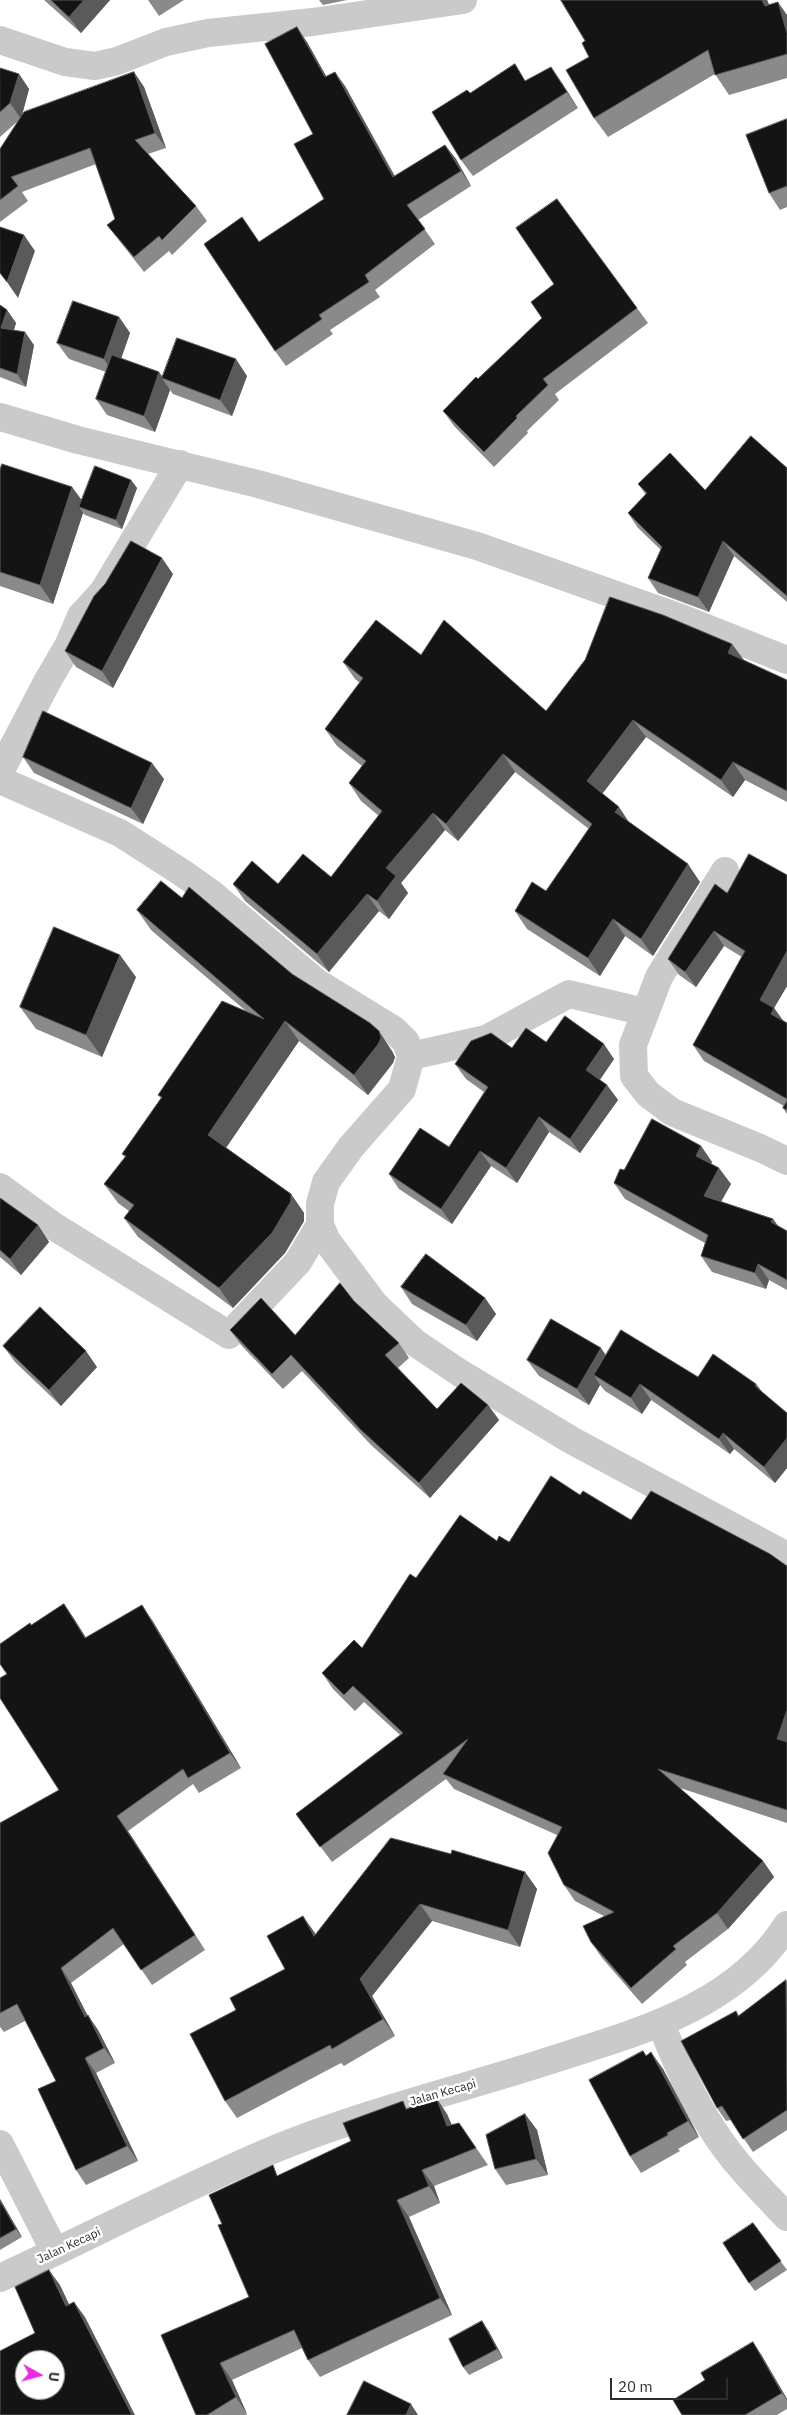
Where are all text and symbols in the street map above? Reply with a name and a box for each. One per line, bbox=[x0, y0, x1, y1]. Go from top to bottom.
street label: Jalan Kecapi bbox=[408, 2077, 478, 2109]
street label: Jalan Kecapi bbox=[35, 2225, 103, 2267]
north arrow bbox=[15, 2350, 65, 2400]
scale bar bbox=[612, 2368, 730, 2400]
text: U bbox=[44, 2371, 63, 2383]
text: 20 m bbox=[618, 2377, 653, 2396]

